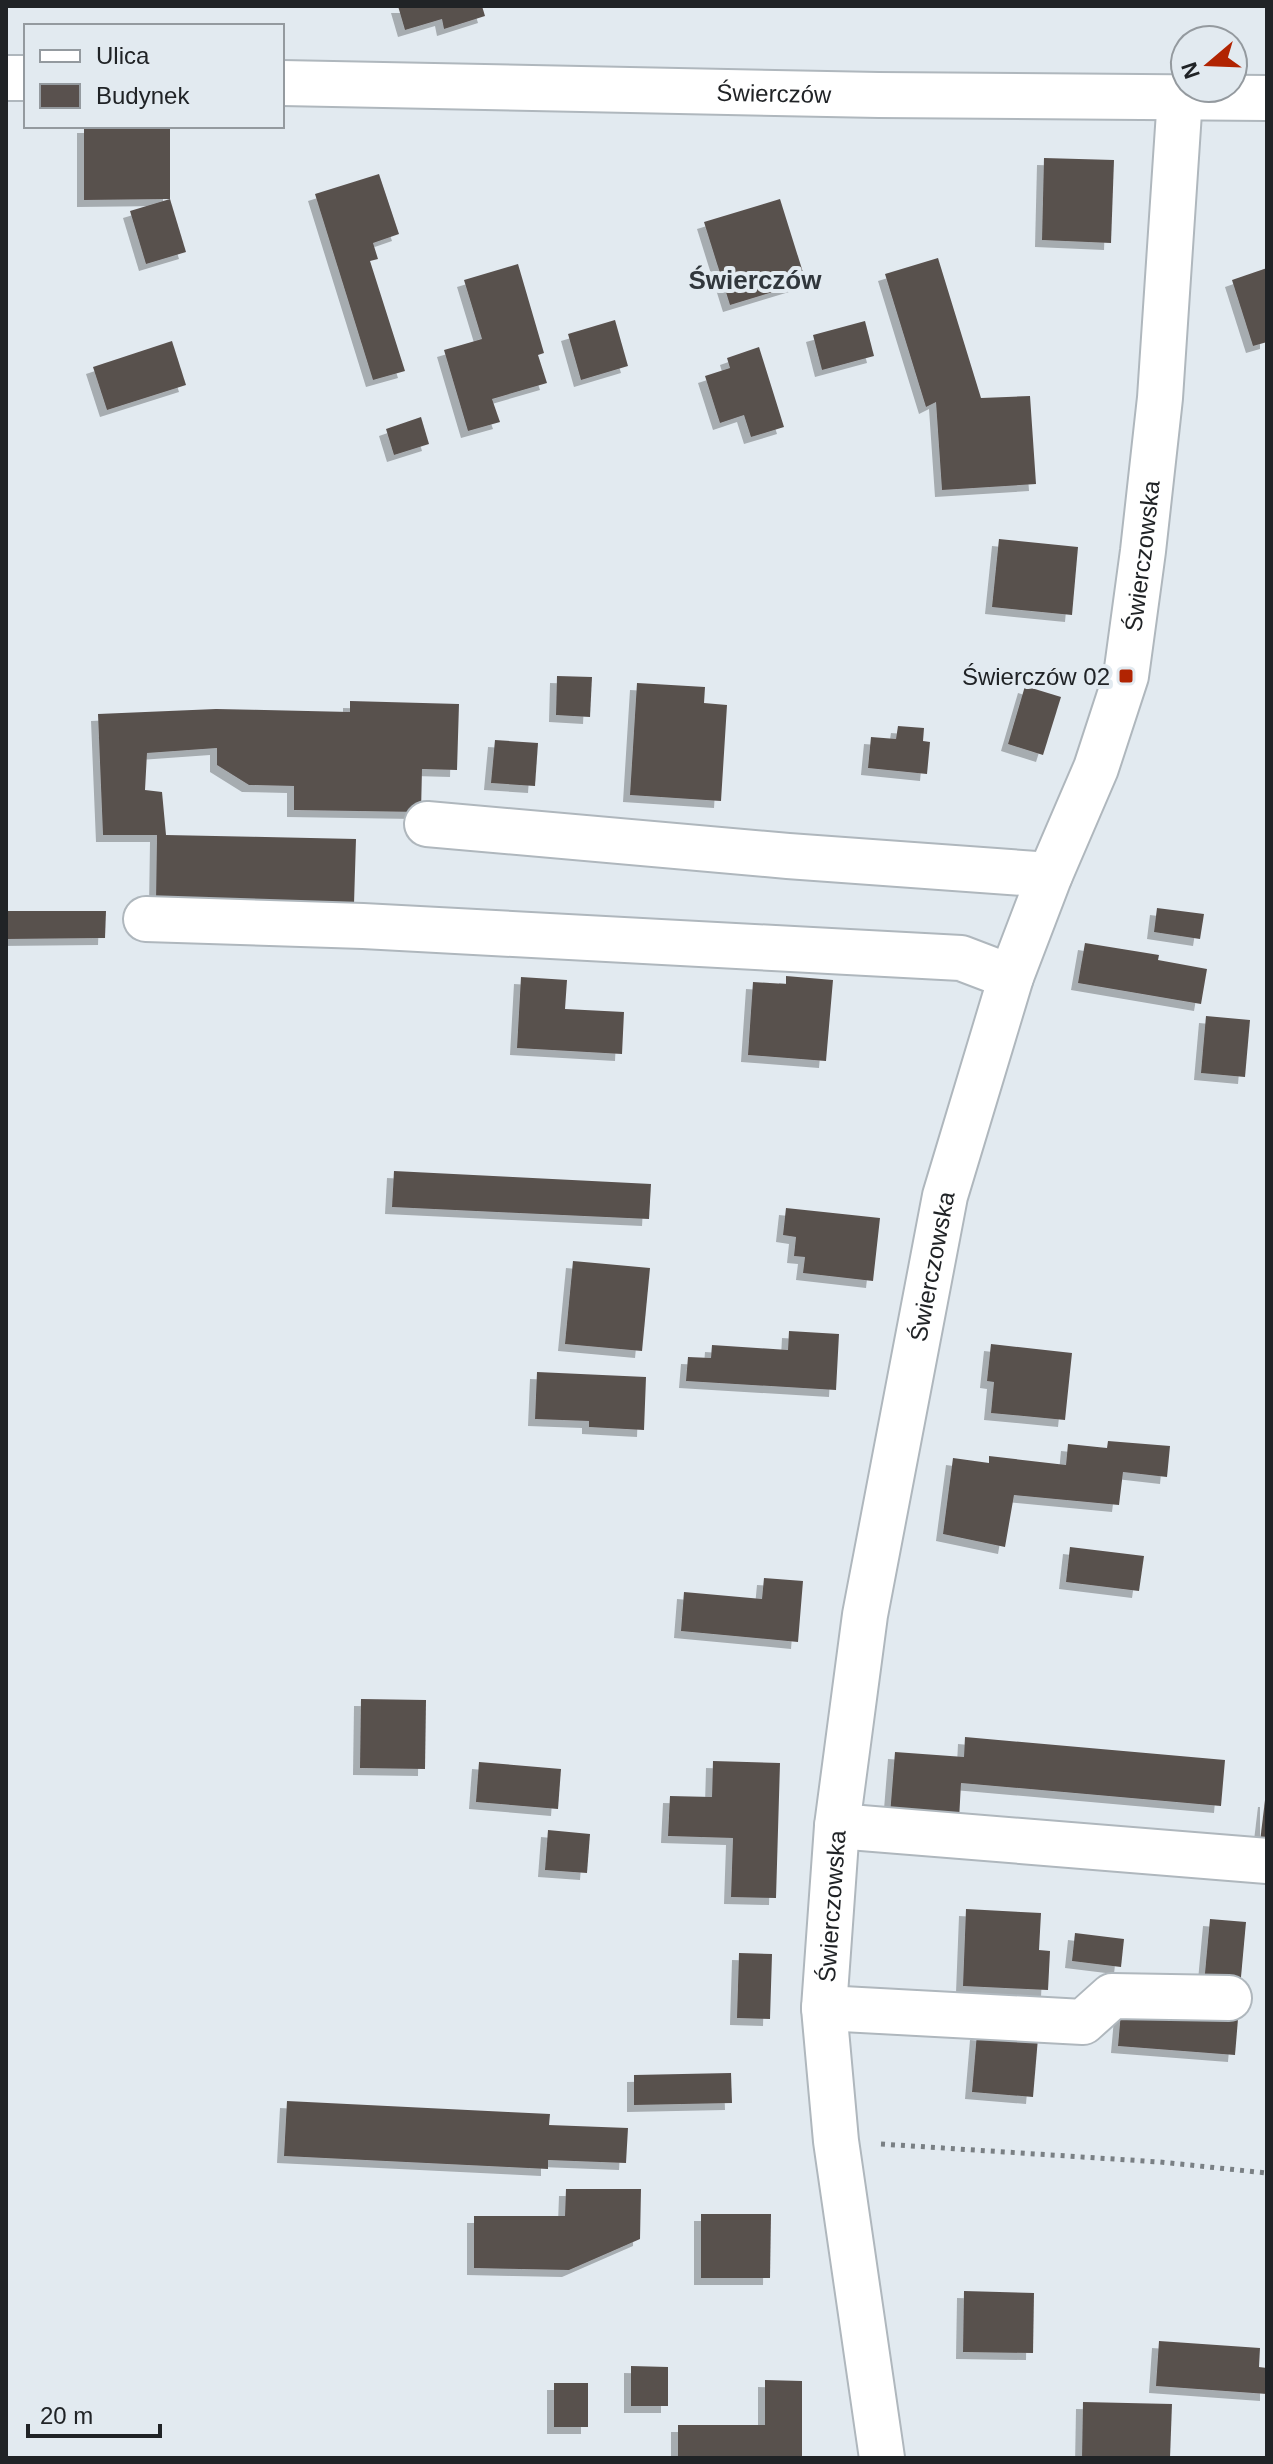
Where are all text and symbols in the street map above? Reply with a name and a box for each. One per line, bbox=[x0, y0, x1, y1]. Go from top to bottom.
legend bbox=[24, 24, 284, 128]
north arrow bbox=[1169, 24, 1249, 104]
text: Ulica bbox=[96, 42, 150, 69]
text: N bbox=[1176, 59, 1205, 82]
street label: Świerczów bbox=[716, 78, 832, 108]
text: Budynek bbox=[96, 82, 190, 109]
district label: Świerczów bbox=[689, 265, 822, 295]
street label: Świerczowska bbox=[1119, 478, 1164, 633]
place label: Świerczów 02 bbox=[962, 663, 1110, 690]
marker: Świerczów 02 bbox=[1117, 667, 1135, 685]
street label: Świerczowska bbox=[904, 1189, 959, 1344]
street label: Świerczowska bbox=[812, 1829, 850, 1983]
scale bar bbox=[28, 2388, 160, 2438]
text: 20 m bbox=[40, 2402, 93, 2429]

